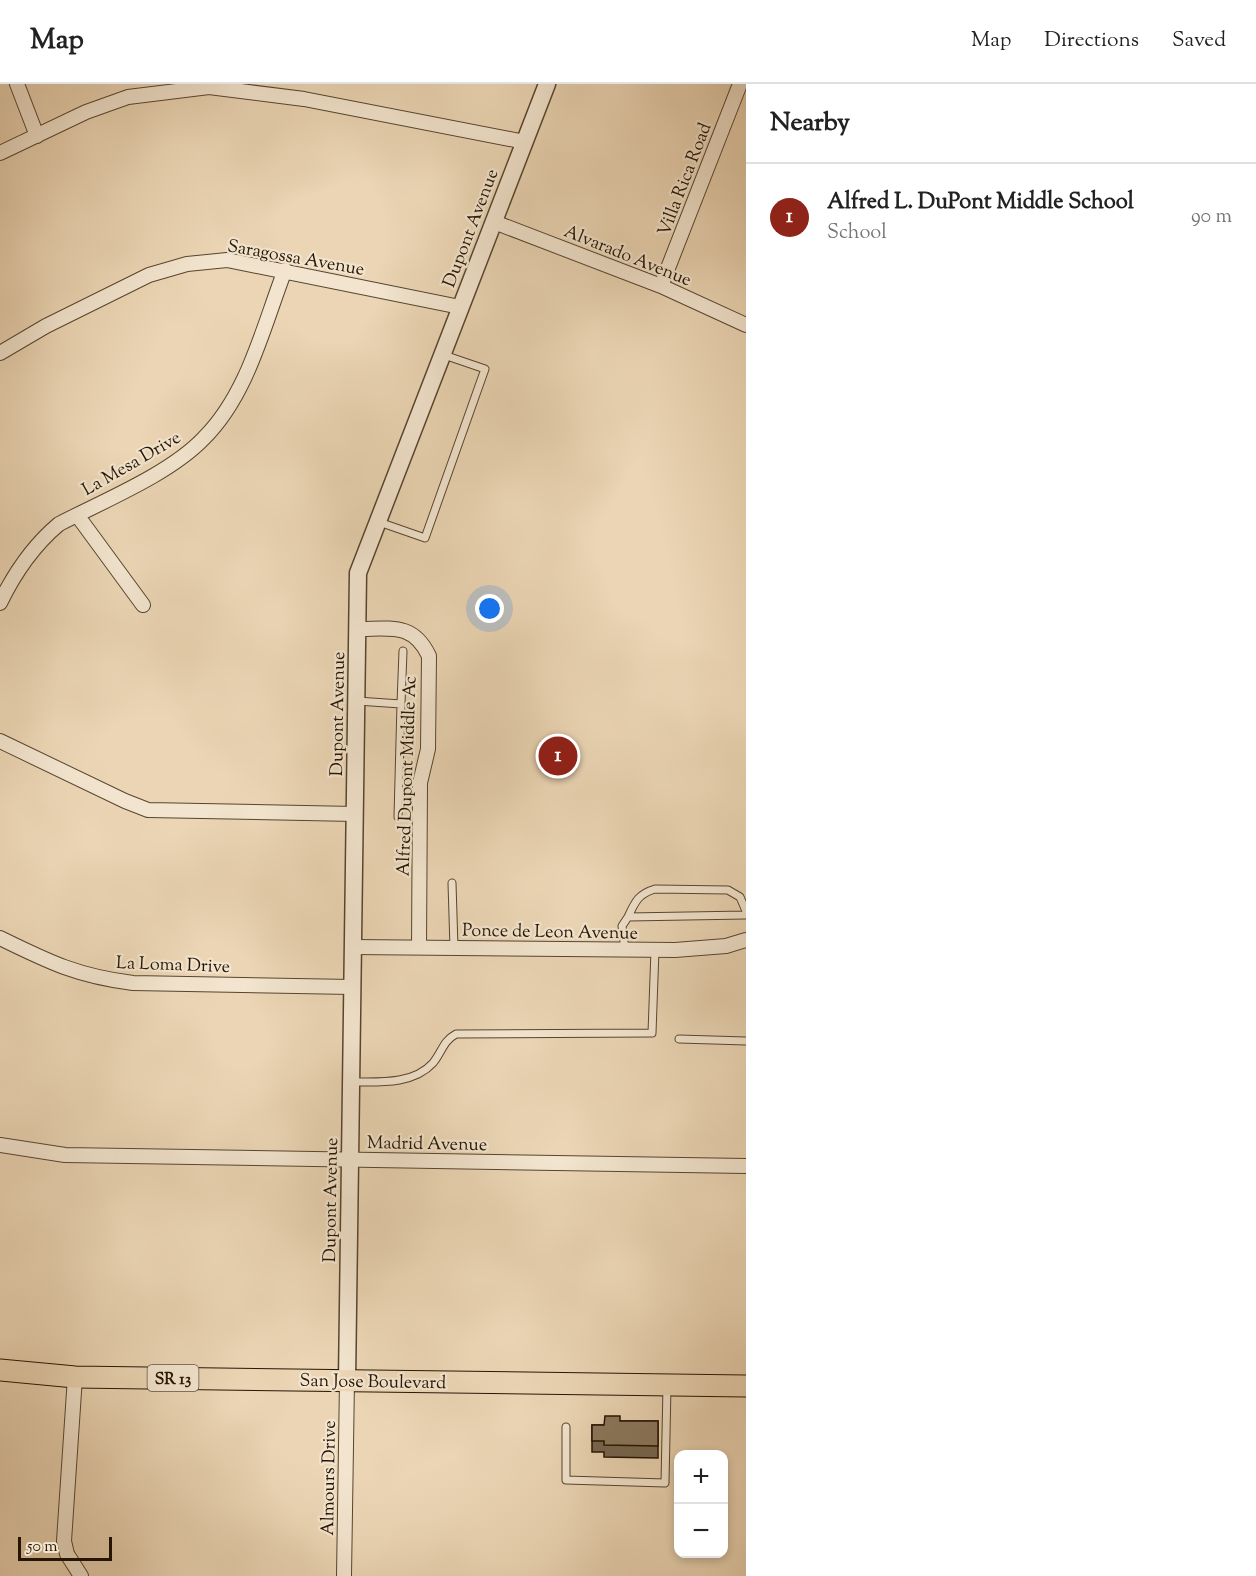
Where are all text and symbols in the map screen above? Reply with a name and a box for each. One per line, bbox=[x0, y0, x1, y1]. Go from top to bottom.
text: Map bbox=[30, 21, 84, 61]
text: Map bbox=[971, 26, 1011, 56]
text: Directions bbox=[1044, 26, 1139, 56]
text: Saved bbox=[1172, 26, 1226, 56]
text: Nearby bbox=[770, 105, 850, 142]
street label: Villa Rica Road bbox=[652, 119, 719, 240]
street label: Dupont Avenue bbox=[437, 166, 506, 292]
text: Alfred L. DuPont Middle School bbox=[827, 187, 1134, 219]
text: 1 bbox=[786, 203, 793, 232]
text: 90 m bbox=[1191, 203, 1232, 232]
street label: Alvarado Avenue bbox=[560, 219, 695, 294]
text: School bbox=[827, 219, 887, 248]
street label: Saragossa Avenue bbox=[225, 234, 366, 284]
street label: La Mesa Drive bbox=[78, 426, 186, 504]
your location bbox=[475, 594, 504, 623]
street label: Dupont Avenue bbox=[325, 651, 353, 777]
street label: Alfred Dupont Middle Ac bbox=[392, 675, 424, 877]
pin: 1 bbox=[538, 734, 578, 778]
street label: Ponce de Leon Avenue bbox=[462, 918, 638, 948]
street label: La Loma Drive bbox=[116, 951, 230, 981]
street label: Madrid Avenue bbox=[366, 1131, 487, 1159]
street label: Dupont Avenue bbox=[318, 1137, 346, 1263]
road number: SR 13 bbox=[148, 1365, 198, 1391]
street label: San Jose Boulevard bbox=[299, 1369, 447, 1397]
street label: Almours Drive bbox=[316, 1420, 344, 1536]
map controls bbox=[674, 1450, 728, 1558]
button: + bbox=[674, 1450, 728, 1504]
button: − bbox=[674, 1504, 728, 1558]
scale bar bbox=[18, 1534, 112, 1562]
text: 50 m bbox=[27, 1536, 58, 1559]

